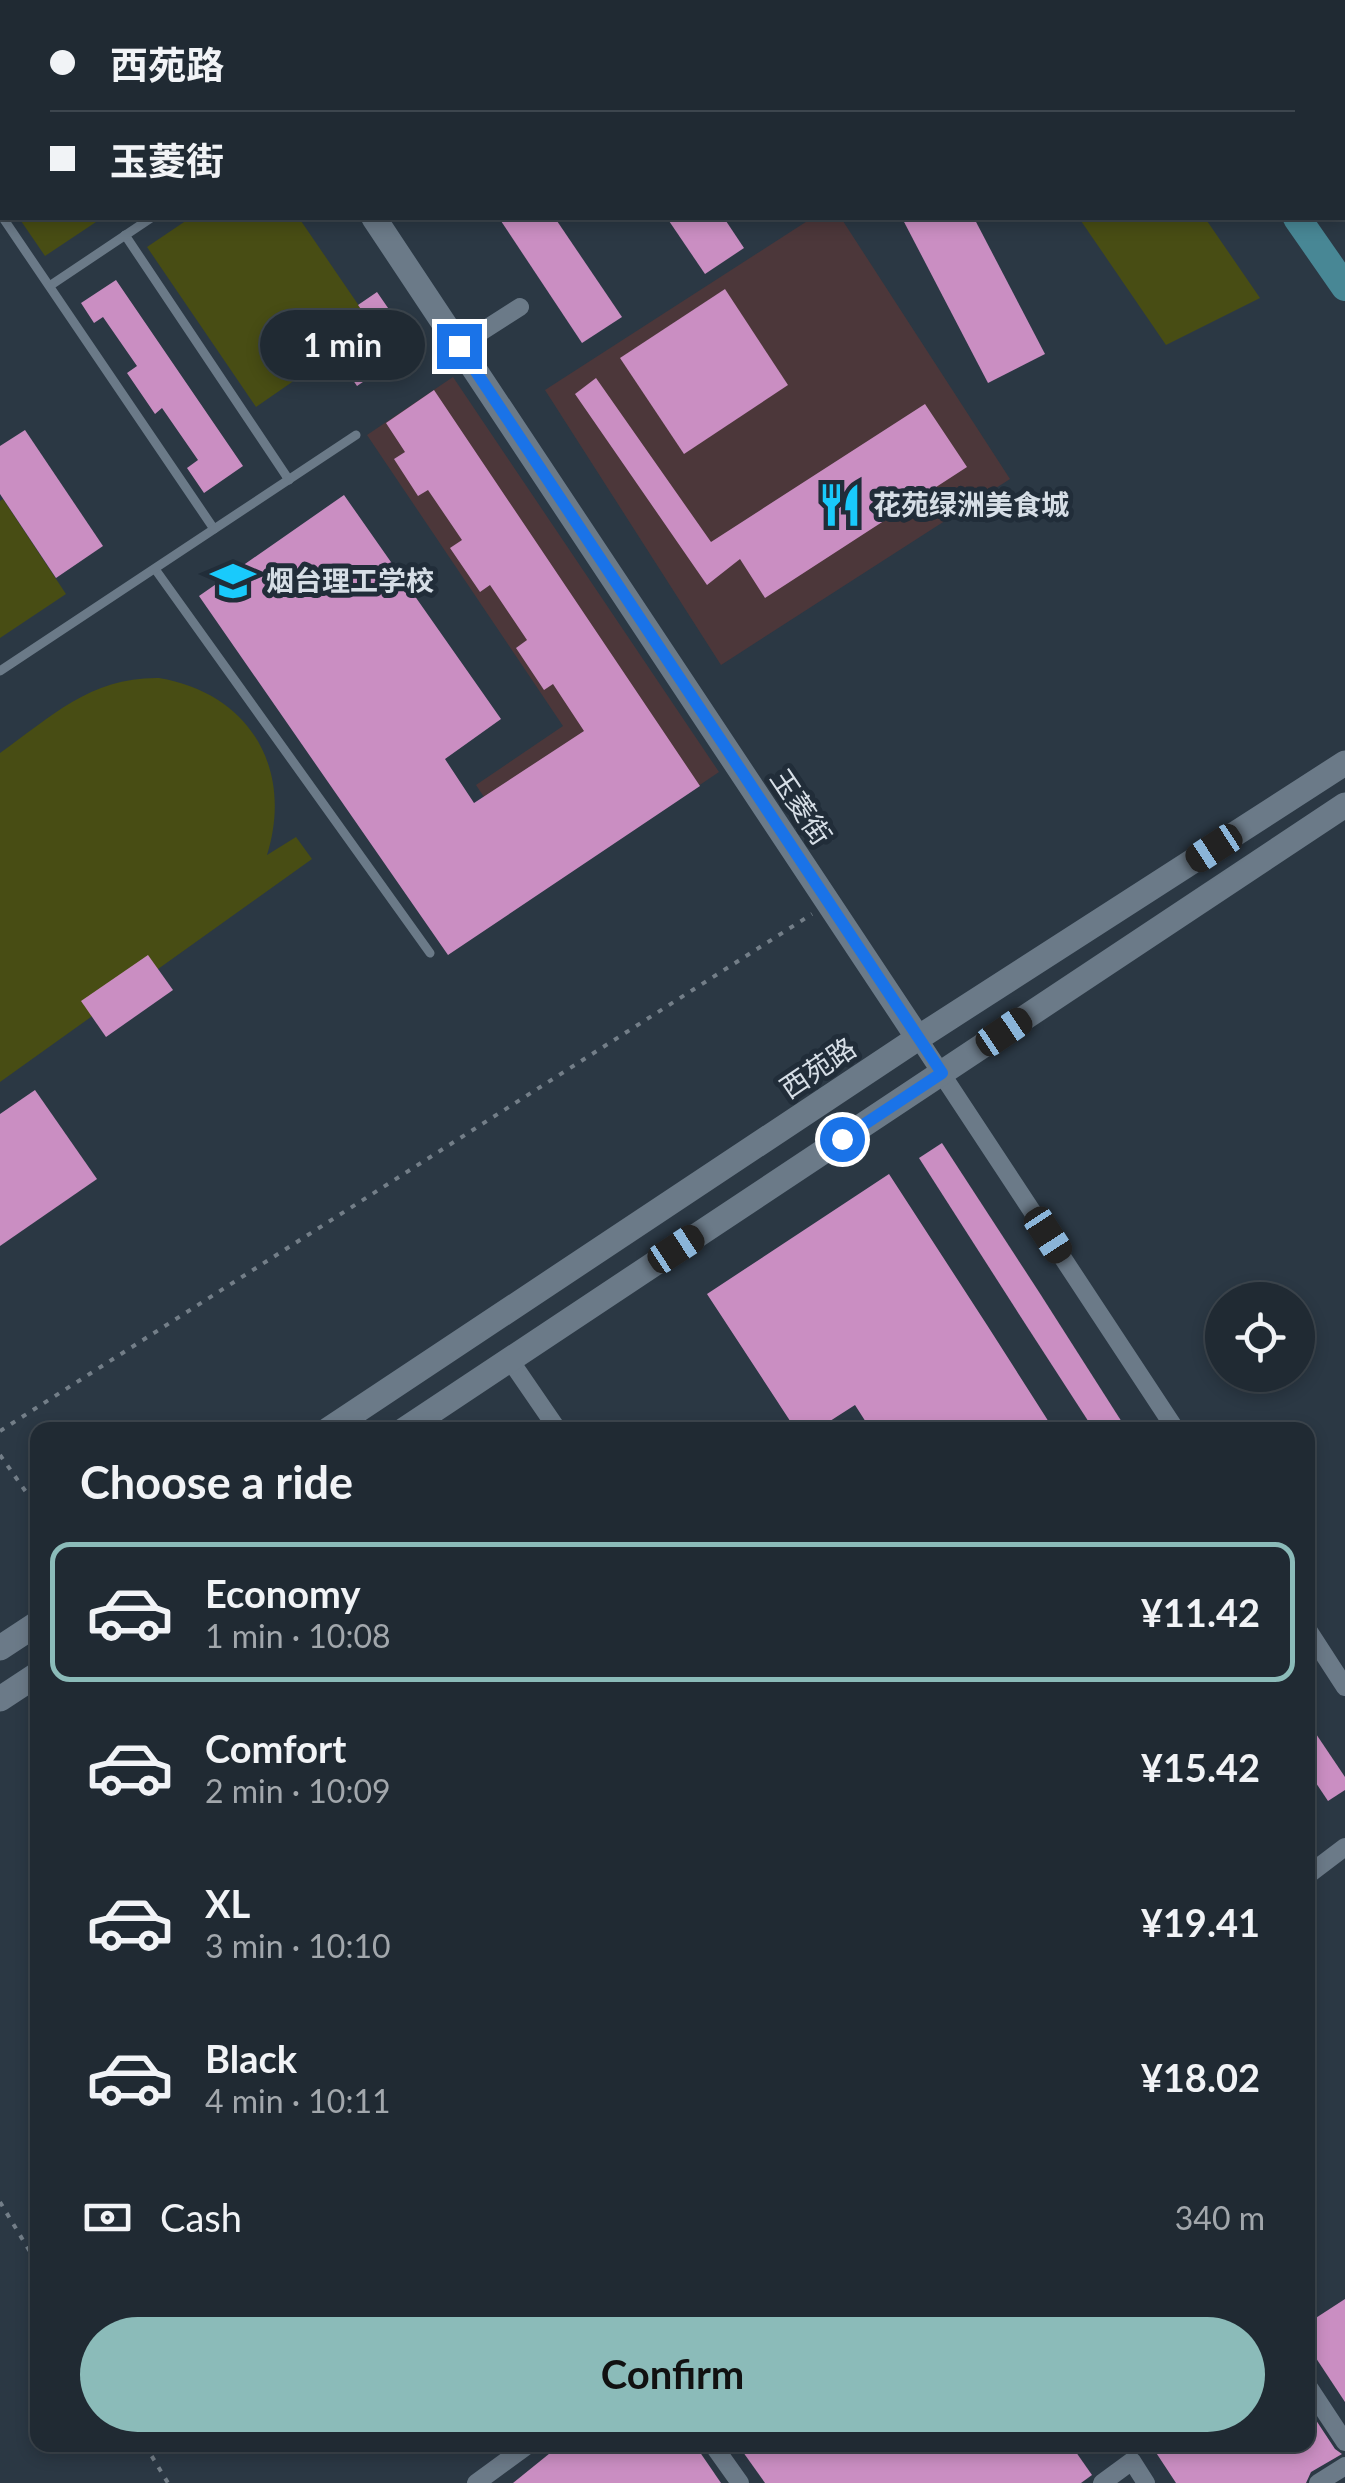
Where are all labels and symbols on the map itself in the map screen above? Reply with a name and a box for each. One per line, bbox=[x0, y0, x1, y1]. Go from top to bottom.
callout: 1 min bbox=[259, 311, 424, 381]
route end bbox=[437, 324, 482, 369]
restaurant icon: 花苑绿洲美食城 bbox=[816, 481, 864, 529]
place label: 花苑绿洲美食城 bbox=[873, 487, 1069, 521]
school or university icon: 烟台理工学校 bbox=[209, 557, 257, 605]
place label: 烟台理工学校 bbox=[266, 563, 434, 597]
street label: 玉菱街 bbox=[764, 762, 839, 851]
car bbox=[1181, 819, 1247, 877]
car bbox=[971, 1003, 1037, 1061]
street label: 西苑路 bbox=[773, 1030, 862, 1105]
route start bbox=[820, 1117, 865, 1162]
car bbox=[1019, 1202, 1077, 1268]
car bbox=[643, 1220, 709, 1278]

